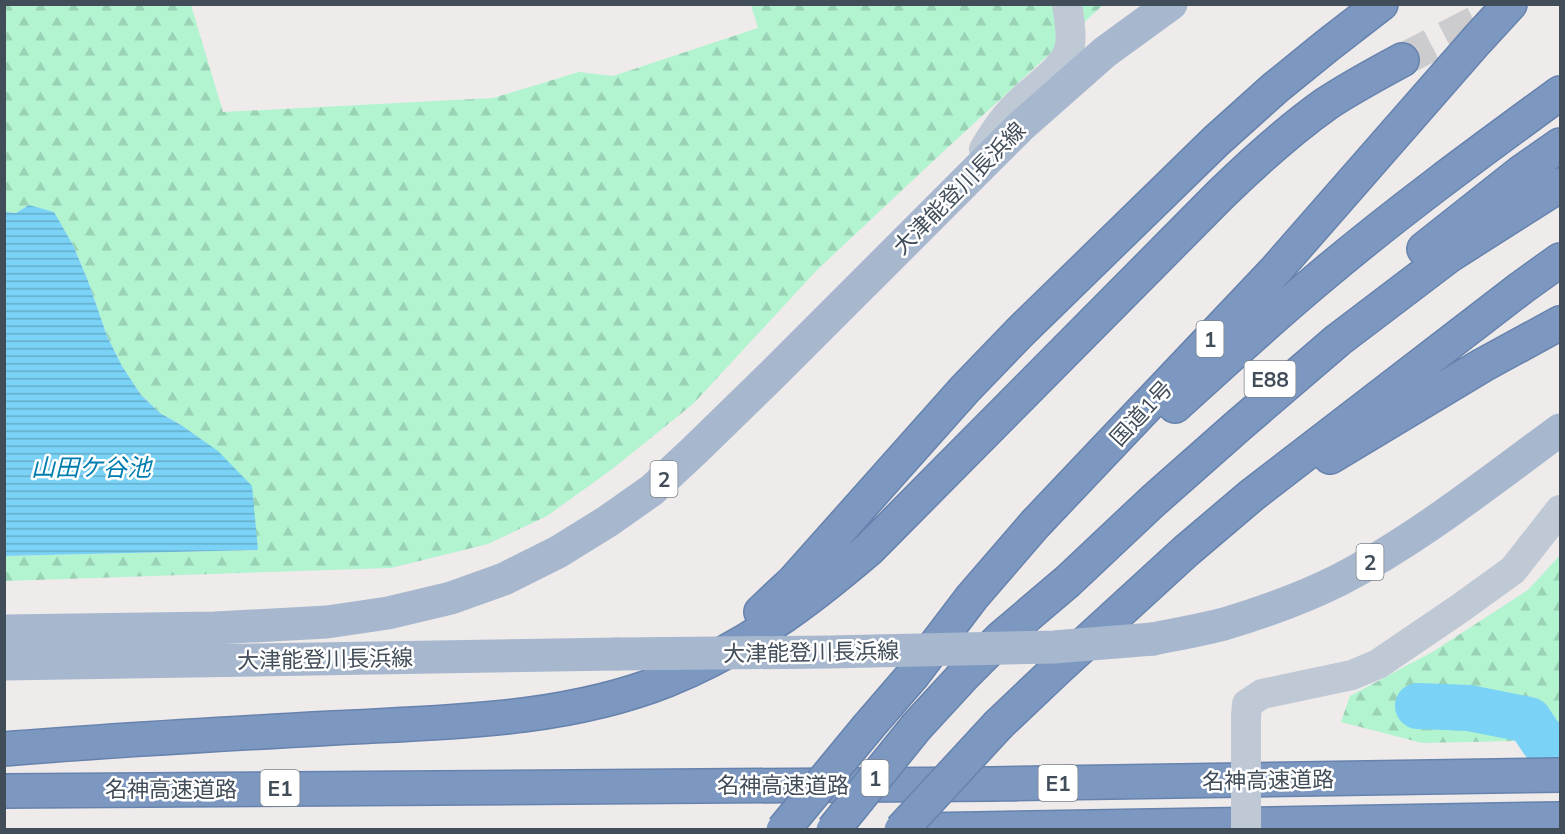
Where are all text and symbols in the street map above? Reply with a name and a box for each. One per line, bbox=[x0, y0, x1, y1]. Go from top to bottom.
street label: 大津能登川長浜線 bbox=[887, 116, 1031, 260]
road number: 1 bbox=[1196, 321, 1224, 357]
road number: E88 bbox=[1244, 361, 1296, 397]
street label: 国道1号 bbox=[1104, 374, 1178, 452]
water label: 山田ケ谷池 bbox=[31, 452, 153, 482]
road number: 2 bbox=[650, 461, 678, 497]
road number: 2 bbox=[1356, 544, 1384, 580]
street label: 大津能登川長浜線 bbox=[723, 636, 899, 668]
street label: 大津能登川長浜線 bbox=[237, 643, 413, 675]
road number: 1 bbox=[862, 760, 888, 796]
road number: E1 bbox=[1038, 765, 1078, 801]
street label: 名神高速道路 bbox=[1202, 765, 1334, 795]
road number: E1 bbox=[260, 770, 300, 806]
street label: 名神高速道路 bbox=[717, 771, 849, 799]
street label: 名神高速道路 bbox=[105, 775, 237, 803]

